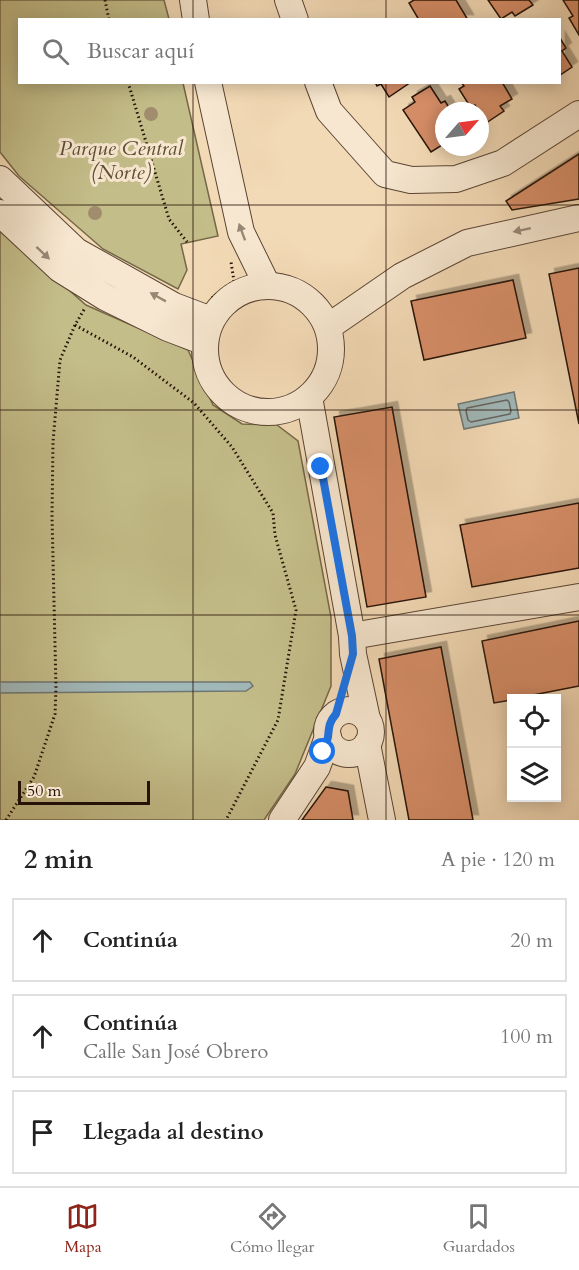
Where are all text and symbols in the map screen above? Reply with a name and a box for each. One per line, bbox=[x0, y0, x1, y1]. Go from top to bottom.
search box bbox=[18, 18, 561, 84]
icon: search bbox=[39, 35, 72, 68]
text: Buscar aquí bbox=[87, 36, 194, 66]
north arrow bbox=[435, 102, 489, 156]
park label: Parque Central (Norte) bbox=[59, 134, 184, 187]
one-way arrow bbox=[237, 223, 247, 241]
one-way arrow bbox=[512, 226, 531, 235]
one-way arrow bbox=[35, 246, 50, 259]
one-way arrow bbox=[150, 291, 166, 302]
route end bbox=[307, 453, 333, 479]
map controls bbox=[507, 694, 561, 802]
button: locate bbox=[507, 694, 561, 748]
route start bbox=[309, 738, 335, 764]
button: layers bbox=[507, 748, 561, 802]
scale bar bbox=[18, 778, 150, 806]
text: 50 m bbox=[27, 780, 61, 802]
text: 2 min bbox=[24, 842, 93, 877]
text: A pie · 120 m bbox=[441, 846, 555, 873]
icon: ahead bbox=[26, 924, 59, 957]
text: Continúa bbox=[83, 925, 178, 955]
text: 20 m bbox=[510, 927, 553, 954]
text: Continúa bbox=[83, 1008, 178, 1038]
icon: ahead bbox=[26, 1020, 59, 1053]
text: 100 m bbox=[500, 1023, 553, 1050]
text: Calle San José Obrero bbox=[83, 1038, 268, 1065]
icon: arrive bbox=[26, 1116, 59, 1149]
text: Llegada al destino bbox=[83, 1117, 264, 1147]
tab: Mapa bbox=[64, 1200, 102, 1258]
tab: Cómo llegar bbox=[230, 1200, 314, 1258]
tab: Guardados bbox=[443, 1200, 515, 1258]

